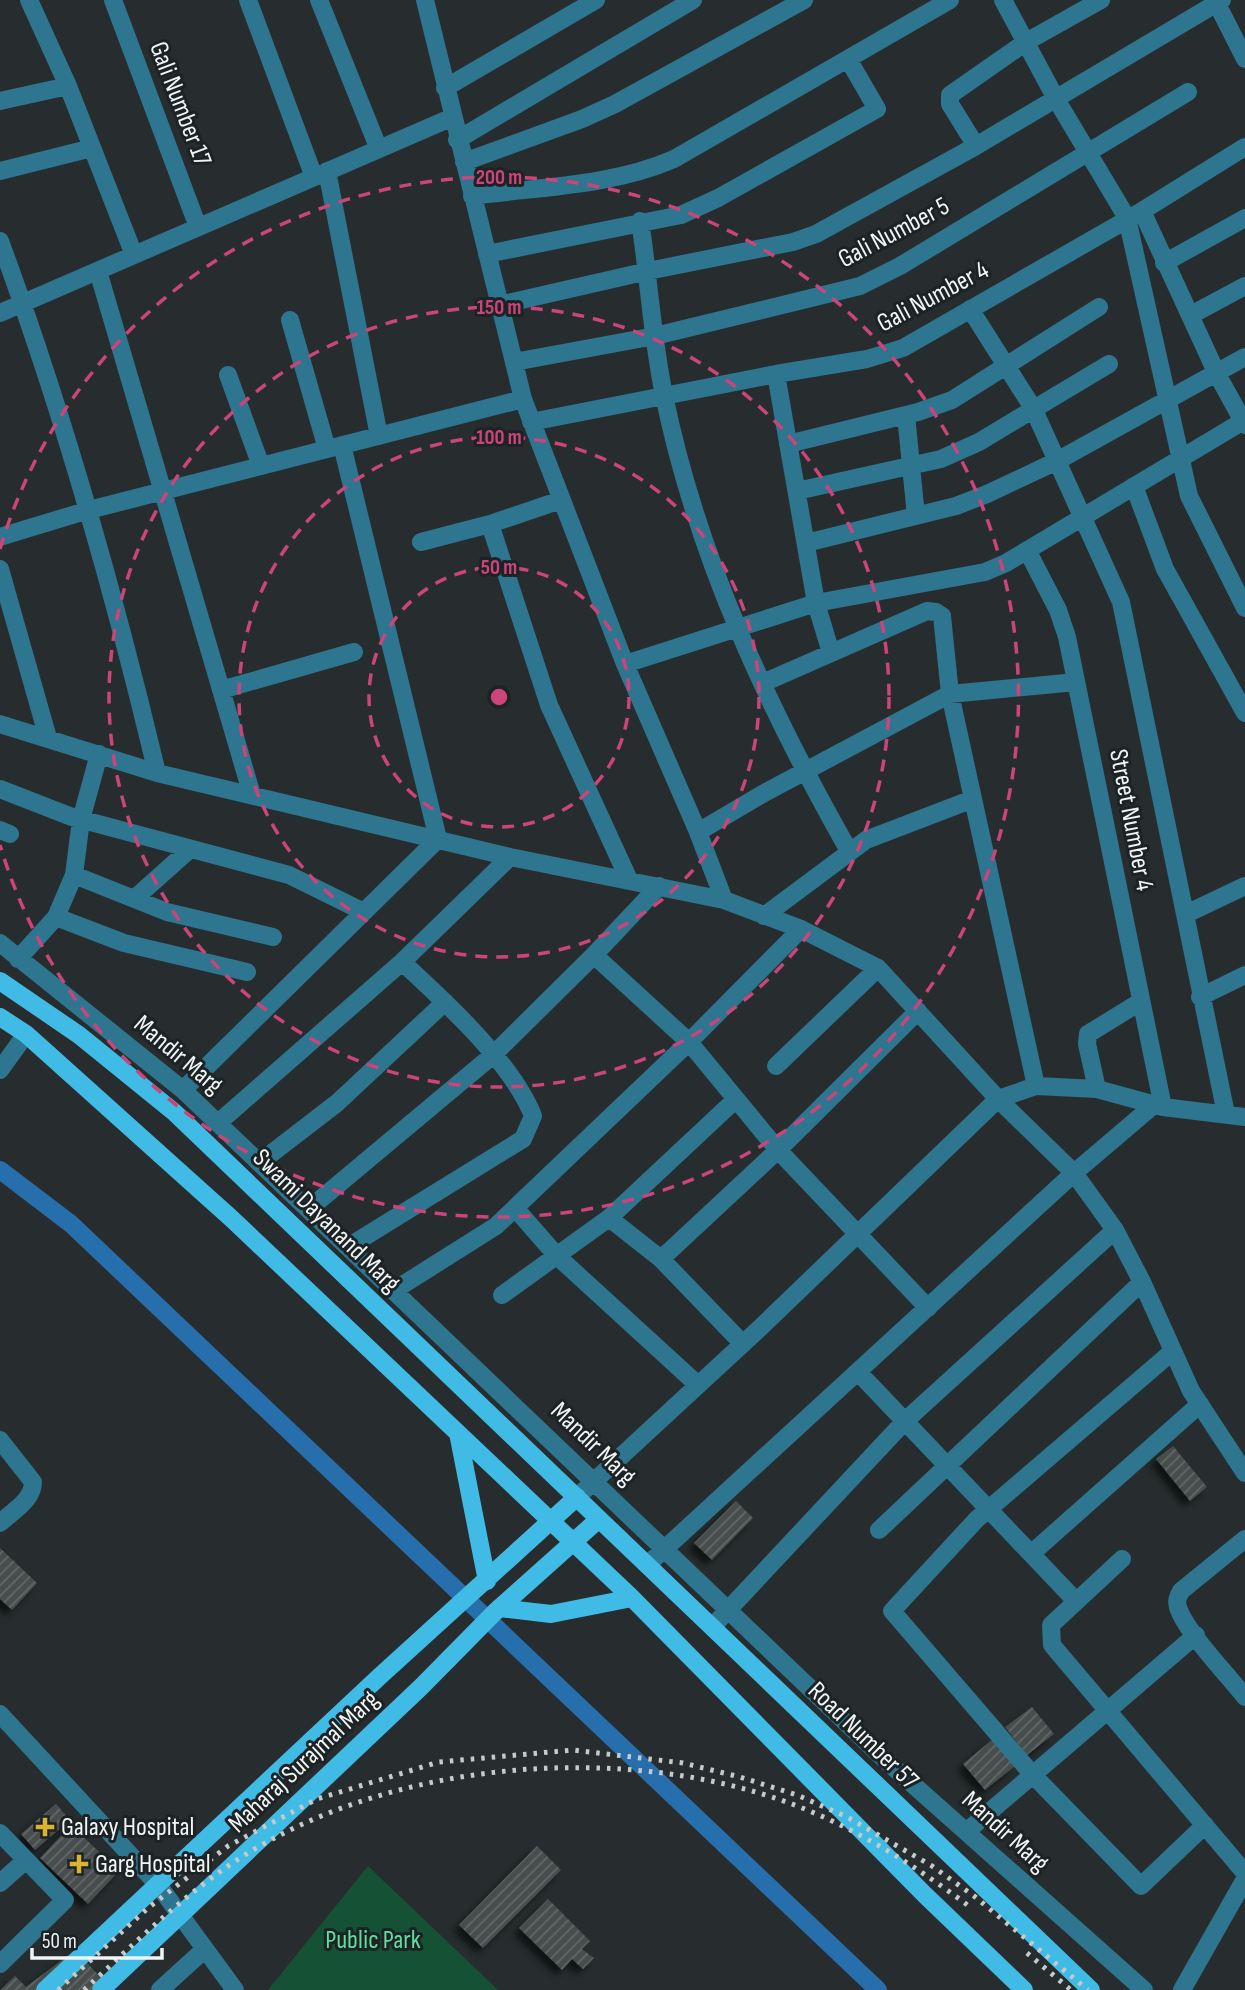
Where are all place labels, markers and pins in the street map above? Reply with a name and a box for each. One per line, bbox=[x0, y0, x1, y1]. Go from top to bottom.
centre of rings bbox=[487, 685, 511, 709]
place label: Galaxy Hospital bbox=[61, 1812, 194, 1843]
marker: Galaxy Hospital bbox=[35, 1817, 55, 1837]
place label: Garg Hospital bbox=[95, 1849, 211, 1880]
marker: Garg Hospital bbox=[69, 1854, 89, 1874]

